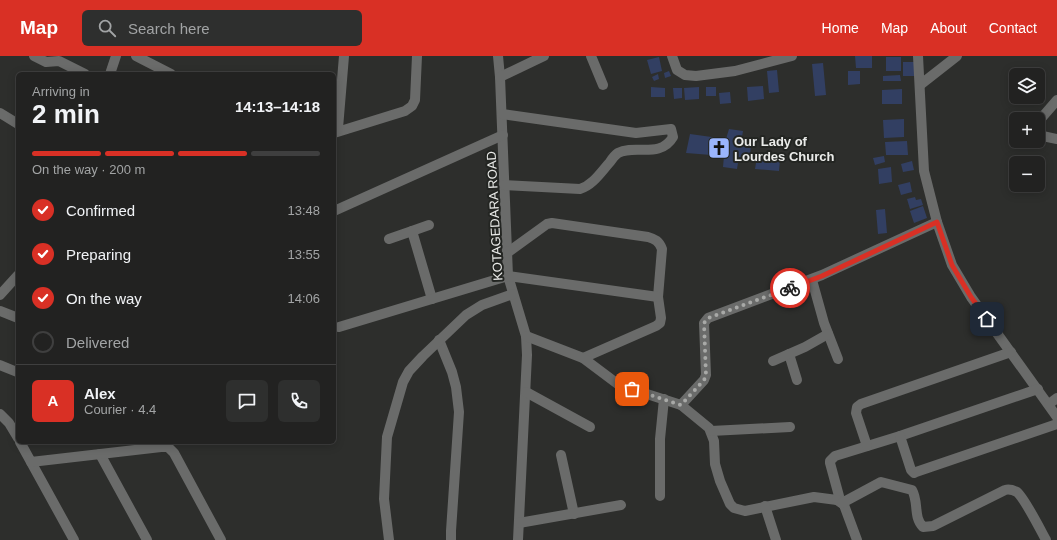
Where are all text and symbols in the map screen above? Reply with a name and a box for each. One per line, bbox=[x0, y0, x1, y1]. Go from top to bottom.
search box bbox=[82, 10, 362, 46]
text: Map bbox=[20, 17, 58, 38]
icon: search bbox=[96, 17, 118, 39]
text: Search here bbox=[128, 20, 210, 37]
text: Home bbox=[822, 20, 859, 36]
text: Map bbox=[881, 20, 908, 36]
text: About bbox=[930, 20, 967, 36]
text: Contact bbox=[989, 20, 1037, 36]
map controls bbox=[1009, 68, 1045, 192]
button: layers bbox=[1009, 68, 1045, 104]
text: Arriving in bbox=[32, 84, 90, 99]
text: 14:13–14:18 bbox=[235, 98, 320, 115]
text: 2 min bbox=[32, 99, 100, 129]
button: + bbox=[1009, 112, 1045, 148]
place label: Our Lady of Lourdes Church bbox=[734, 134, 834, 164]
church icon: Our Lady of Lourdes Church bbox=[706, 135, 732, 161]
street label: KOTAGEDARA ROAD bbox=[484, 151, 505, 281]
button: − bbox=[1009, 156, 1045, 192]
text: On the way · 200 m bbox=[32, 162, 145, 177]
icon: check bbox=[32, 199, 54, 221]
text: Confirmed bbox=[66, 202, 135, 219]
text: 13:48 bbox=[287, 203, 320, 218]
icon: check bbox=[32, 243, 54, 265]
text: Preparing bbox=[66, 246, 131, 263]
text: 13:55 bbox=[287, 247, 320, 262]
courier bbox=[770, 268, 810, 308]
icon: bike bbox=[779, 277, 801, 299]
icon: check bbox=[32, 287, 54, 309]
text: On the way bbox=[66, 290, 142, 307]
text: 14:06 bbox=[287, 291, 320, 306]
pin bbox=[970, 302, 1004, 336]
icon: home bbox=[976, 308, 998, 330]
text: Delivered bbox=[66, 334, 129, 351]
pin bbox=[615, 372, 649, 406]
icon: bag bbox=[621, 378, 643, 400]
button: chat bbox=[226, 380, 268, 422]
button: phone bbox=[278, 380, 320, 422]
text: Alex bbox=[84, 385, 116, 402]
text: A bbox=[48, 392, 58, 409]
text: Courier · 4.4 bbox=[84, 402, 156, 417]

